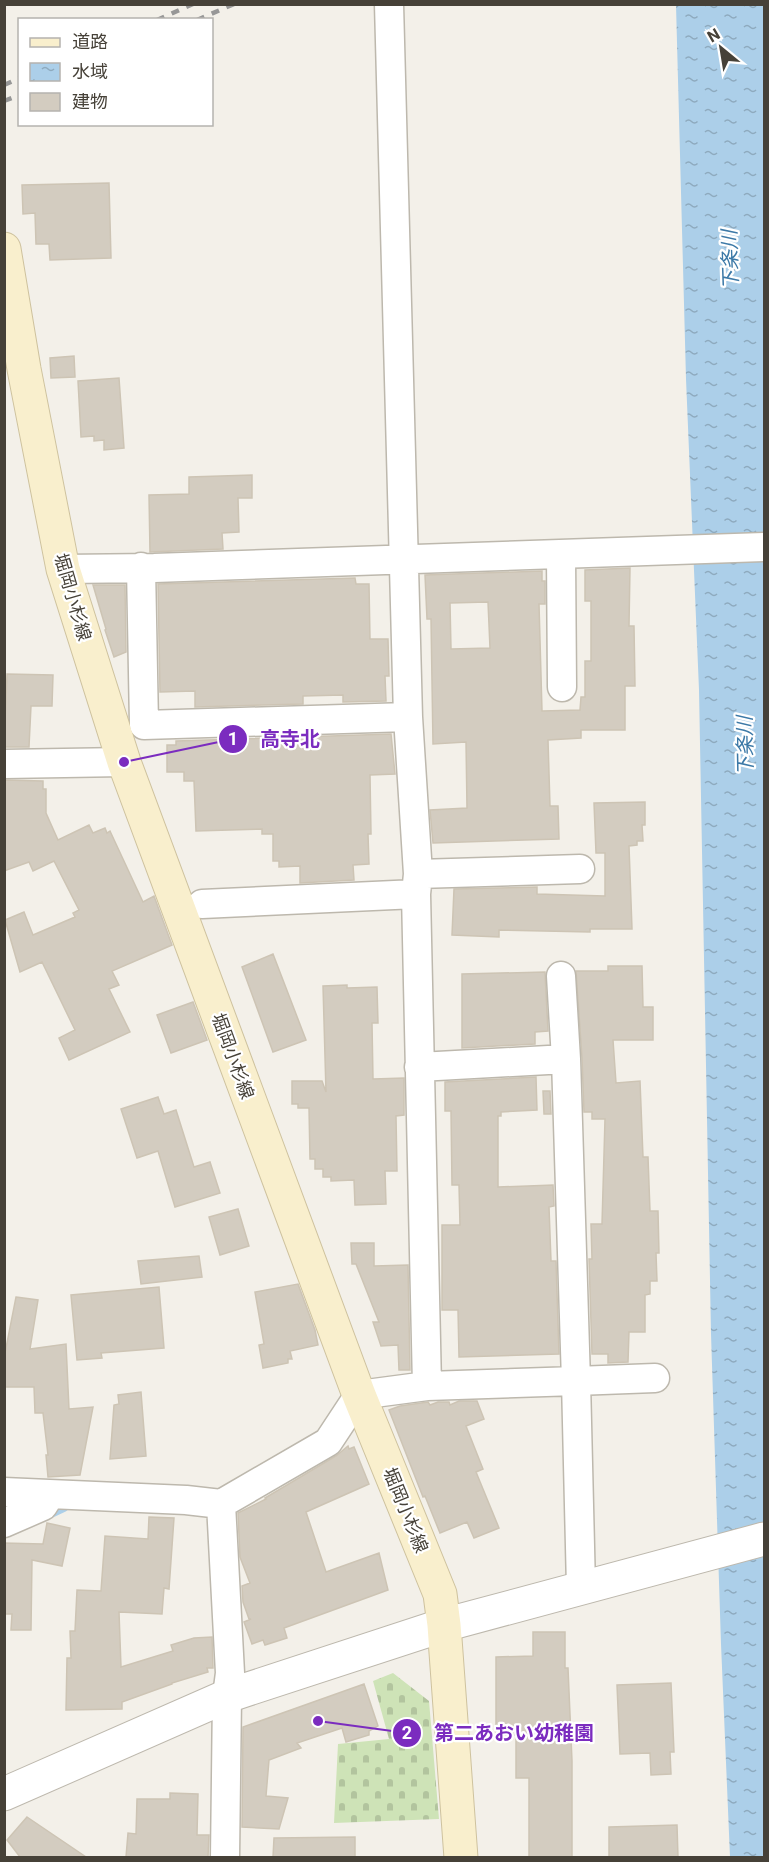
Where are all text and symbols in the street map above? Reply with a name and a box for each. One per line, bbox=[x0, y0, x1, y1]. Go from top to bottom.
legend bbox=[18, 18, 213, 126]
north arrow bbox=[691, 18, 751, 78]
text: N bbox=[704, 24, 723, 46]
text: 道路 bbox=[72, 31, 108, 52]
text: 水域 bbox=[72, 61, 108, 82]
text: 建物 bbox=[72, 91, 108, 112]
water label: 下条川 bbox=[717, 228, 743, 290]
street label: 堀岡小杉線 bbox=[51, 551, 95, 643]
water label: 下条川 bbox=[732, 714, 758, 776]
callout: 高寺北 bbox=[218, 720, 332, 758]
text: 高寺北 bbox=[260, 727, 320, 751]
text: 1 bbox=[228, 728, 238, 749]
street label: 堀岡小杉線 bbox=[208, 1010, 258, 1102]
street label: 堀岡小杉線 bbox=[379, 1464, 433, 1556]
callout: 第二あおい幼稚園 bbox=[392, 1714, 606, 1752]
text: 第二あおい幼稚園 bbox=[434, 1721, 594, 1745]
text: 2 bbox=[402, 1722, 412, 1743]

